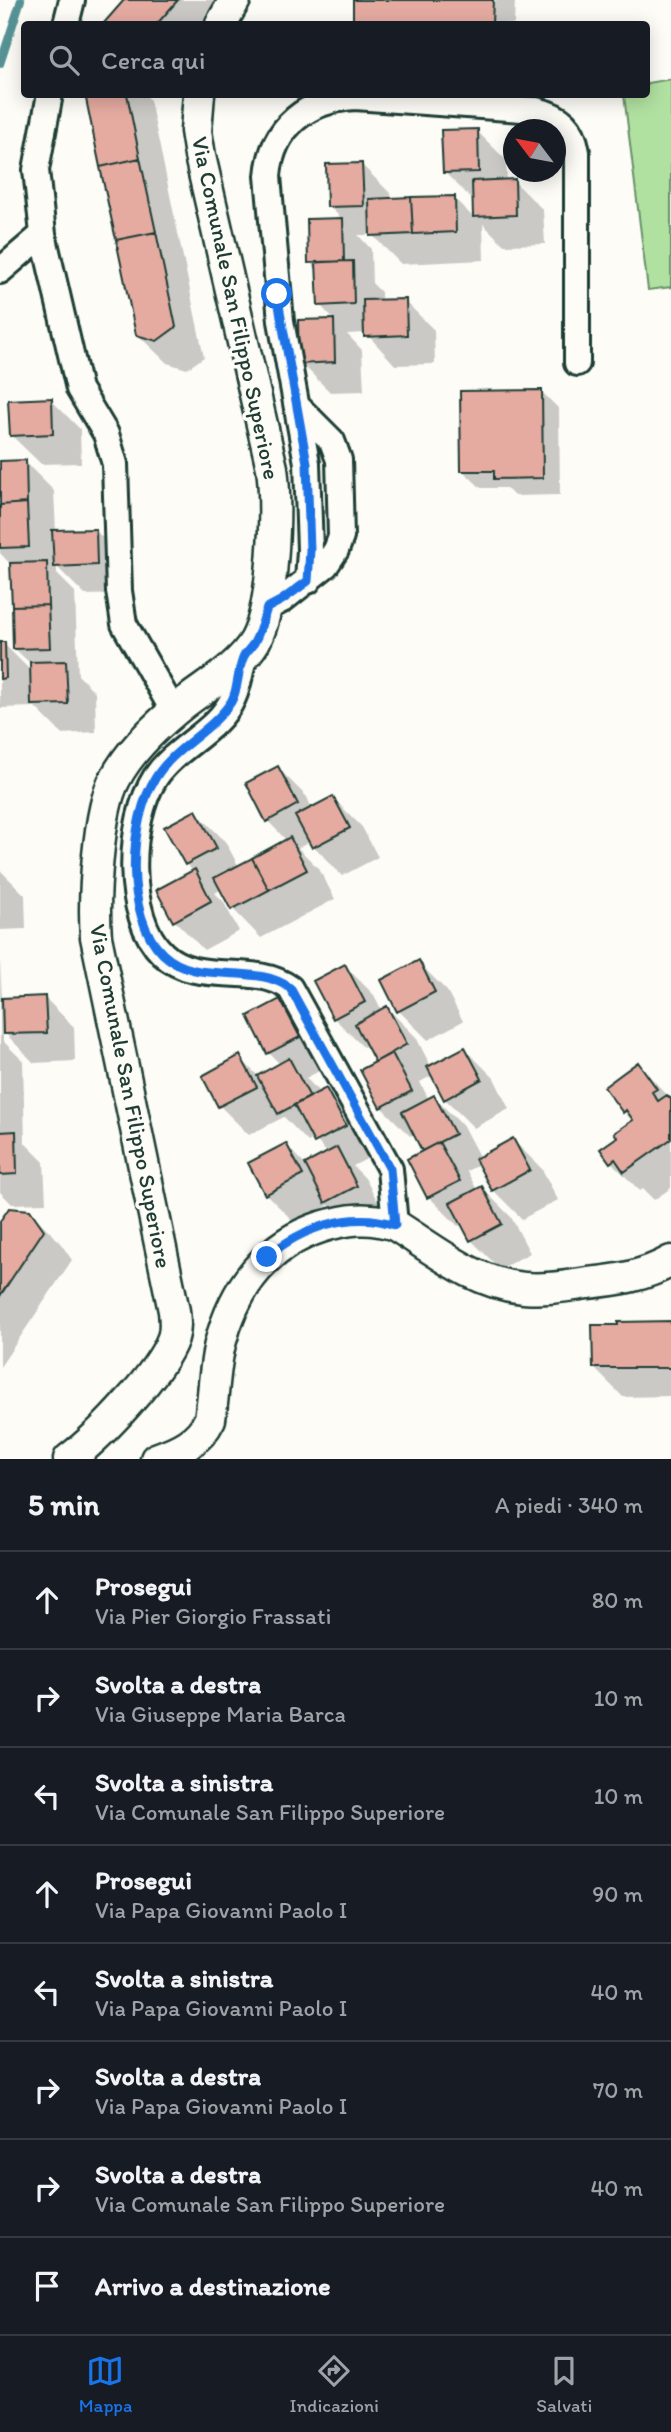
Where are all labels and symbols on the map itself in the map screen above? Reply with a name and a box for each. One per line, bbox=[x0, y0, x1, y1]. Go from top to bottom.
north arrow bbox=[503, 119, 566, 182]
street label: Via Comunale San Filippo Superiore bbox=[186, 134, 286, 482]
route start bbox=[261, 278, 292, 309]
street label: Via Comunale San Filippo Superiore bbox=[84, 921, 178, 1271]
route end bbox=[251, 1241, 282, 1272]

